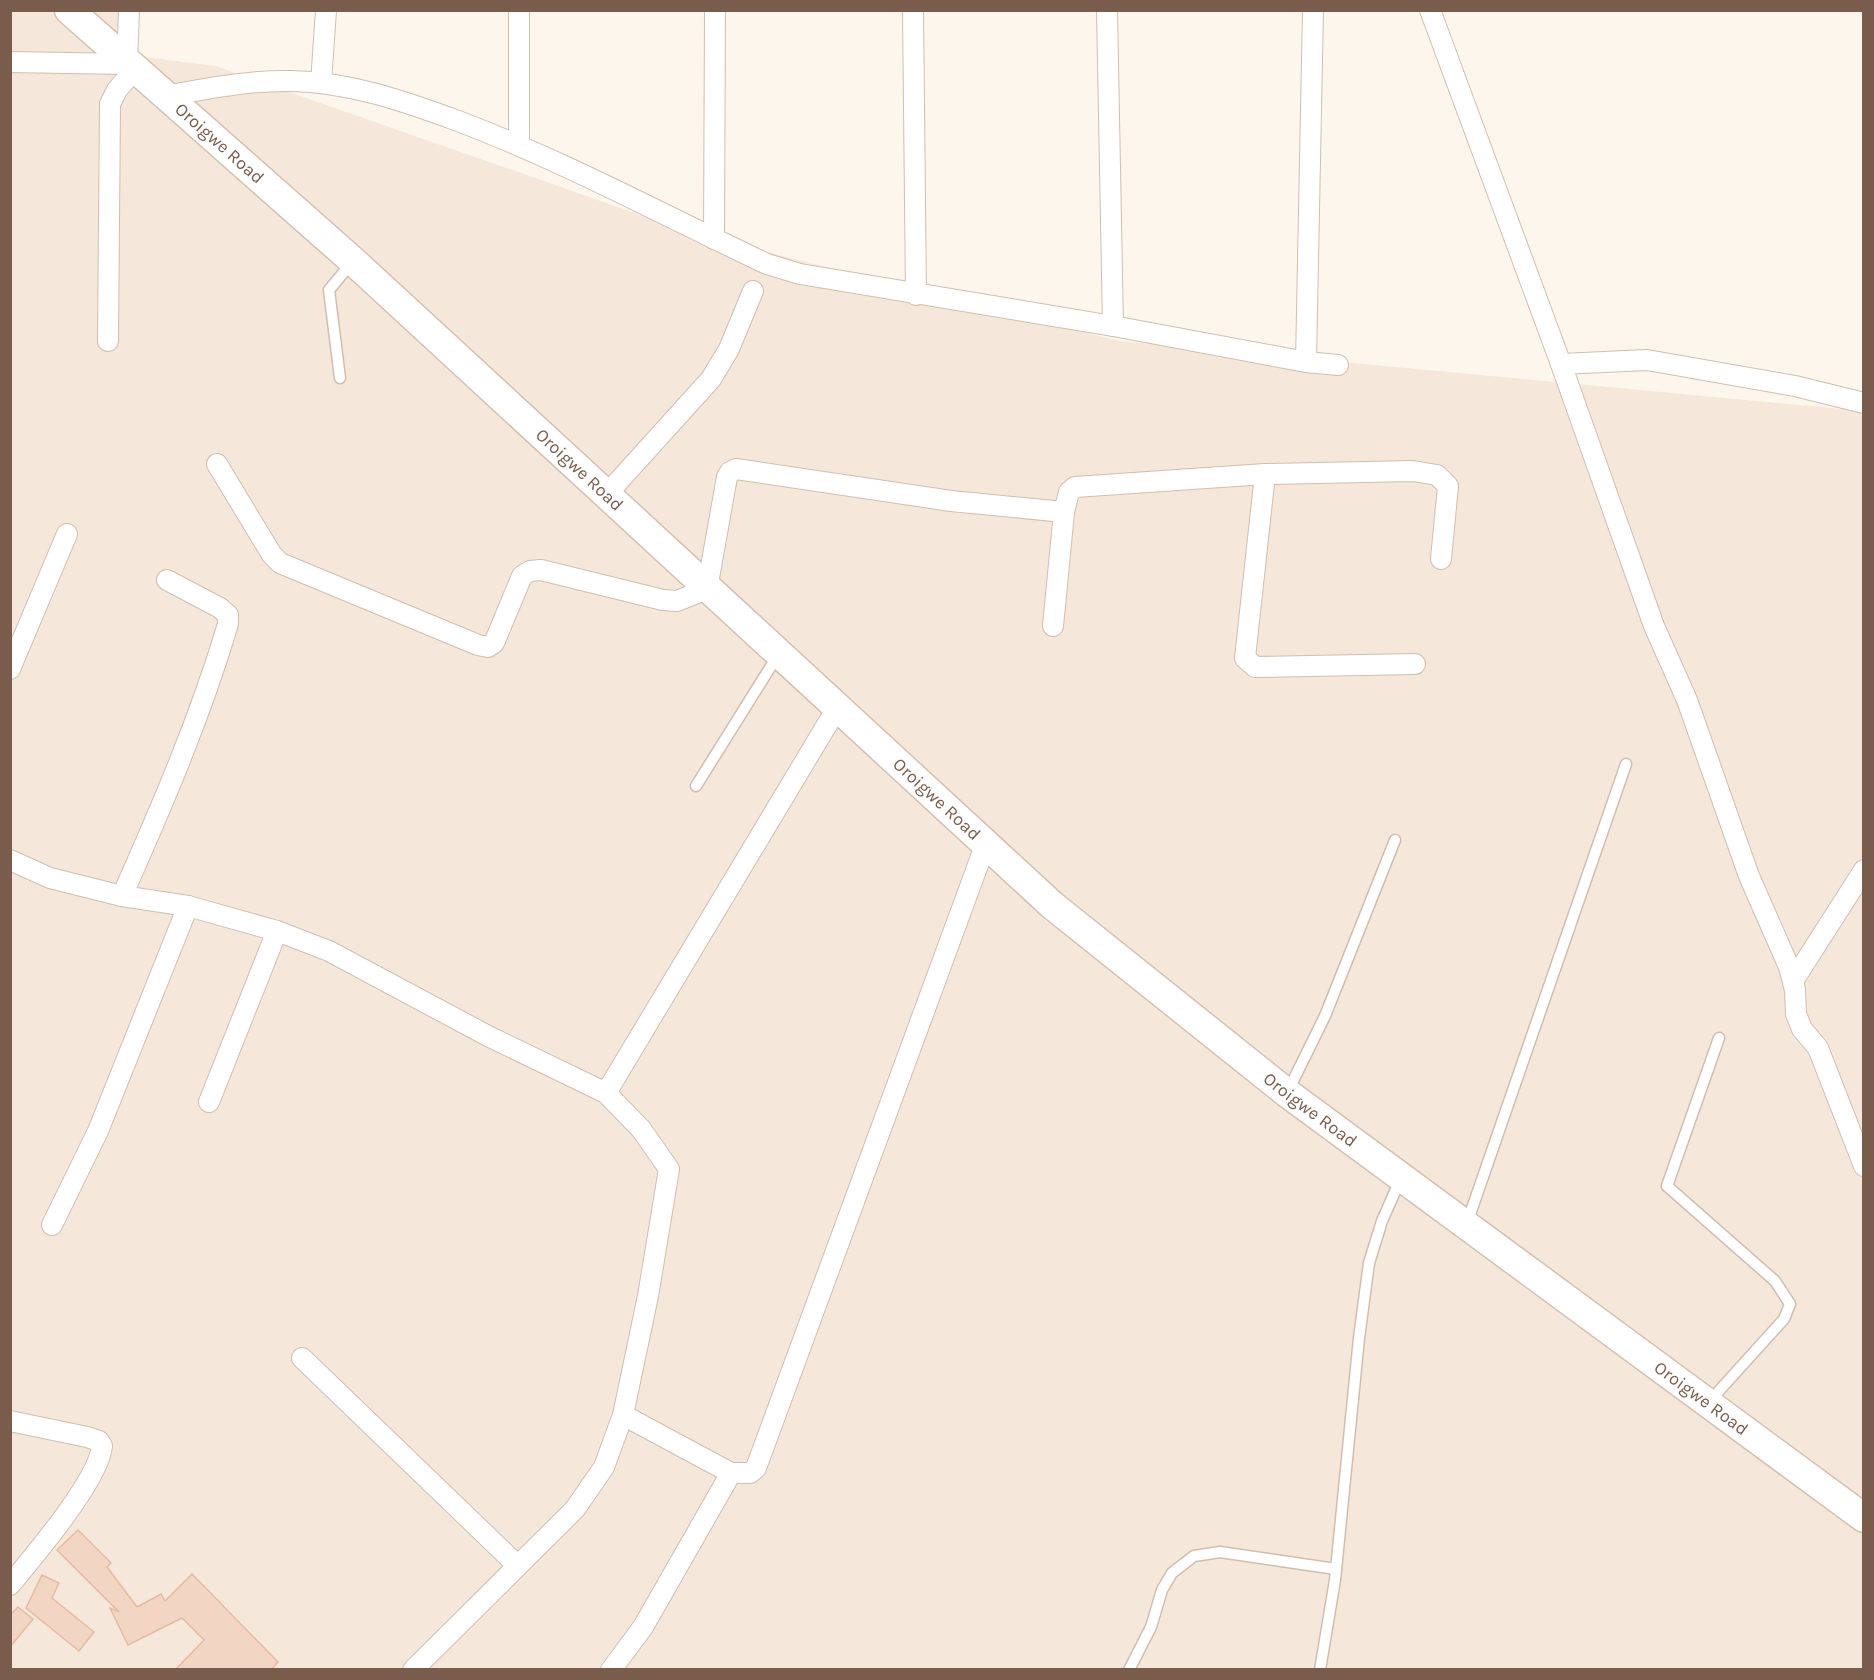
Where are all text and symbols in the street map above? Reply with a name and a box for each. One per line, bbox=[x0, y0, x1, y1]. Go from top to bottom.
street label: Oroigwe Road bbox=[171, 98, 269, 188]
street label: Oroigwe Road bbox=[531, 424, 628, 516]
street label: Oroigwe Road bbox=[888, 753, 985, 845]
street label: Oroigwe Road bbox=[1259, 1067, 1361, 1152]
street label: Oroigwe Road bbox=[1650, 1356, 1753, 1440]

